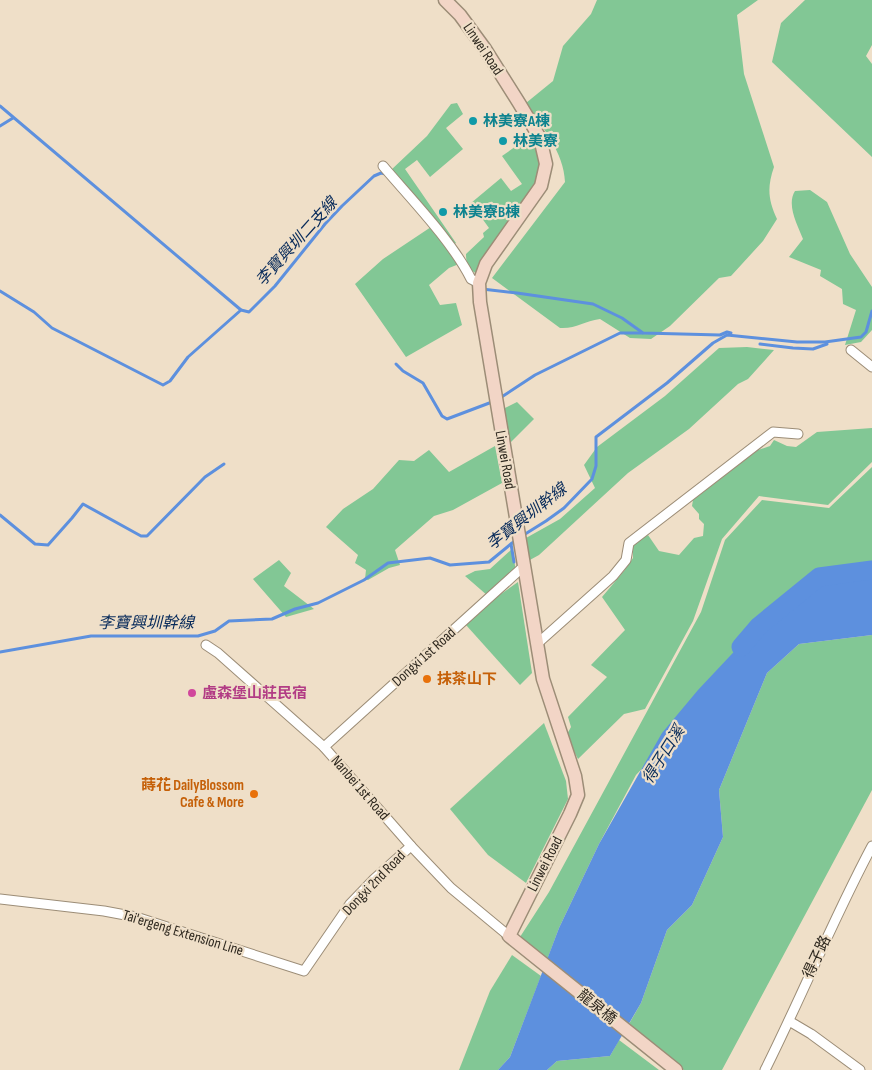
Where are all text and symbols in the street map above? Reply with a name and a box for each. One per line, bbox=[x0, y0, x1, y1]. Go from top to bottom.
street label: Linwei Road bbox=[459, 19, 507, 79]
place label: 林美寮A棟 bbox=[483, 112, 550, 131]
marker: 林美寮A棟 bbox=[467, 115, 479, 127]
place label: 林美寮 bbox=[513, 132, 558, 151]
marker: 林美寮 bbox=[497, 135, 509, 147]
water label: 李寶興圳二支線 bbox=[252, 193, 343, 290]
place label: 林美寮B棟 bbox=[453, 203, 520, 222]
marker: 林美寮B棟 bbox=[437, 206, 449, 218]
street label: Linwei Road bbox=[490, 429, 520, 491]
water label: 李寶興圳幹線 bbox=[483, 479, 572, 554]
water label: 李寶興圳幹線 bbox=[98, 614, 196, 633]
street label: Dongxi 1st Road bbox=[388, 623, 460, 691]
place label: 抹茶山下 bbox=[437, 670, 497, 689]
marker: 抹茶山下 bbox=[421, 673, 433, 685]
place label: 盧森堡山莊民宿 bbox=[202, 684, 307, 703]
marker: 盧森堡山莊民宿 bbox=[186, 687, 198, 699]
water label: 得子口溪 bbox=[639, 721, 690, 787]
street label: Nanbei 1st Road bbox=[327, 752, 393, 824]
place label: 蒔花 DailyBlossom Cafe & More bbox=[141, 776, 244, 812]
marker: 蒔花 DailyBlossom Cafe & More bbox=[248, 788, 260, 800]
street label: Linwei Road bbox=[523, 833, 567, 895]
street label: Dongxi 2nd Road bbox=[338, 847, 410, 919]
street label: Tai'ergeng Extension Line bbox=[120, 906, 246, 960]
street label: 得子路 bbox=[799, 933, 835, 981]
street label: 龍泉橋 bbox=[574, 985, 620, 1029]

